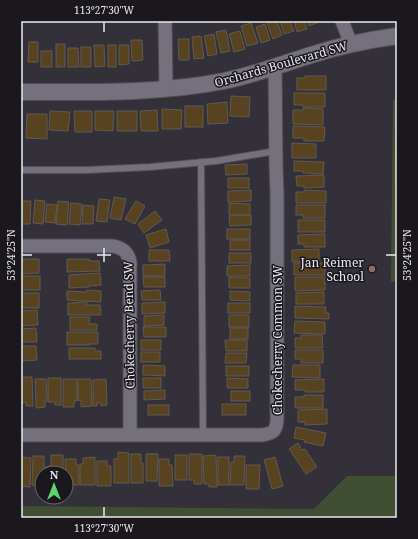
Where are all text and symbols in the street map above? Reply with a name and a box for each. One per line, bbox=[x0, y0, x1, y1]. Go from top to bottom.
text: 113°27'30"W bbox=[74, 3, 134, 17]
street label: Orchards Boulevard SW bbox=[213, 37, 350, 91]
text: 53°24'25"N bbox=[4, 229, 18, 281]
text: 53°24'25"N bbox=[400, 229, 414, 281]
place label: Jan Reimer School bbox=[300, 254, 364, 285]
street label: Chokecherry Bend SW bbox=[119, 261, 139, 389]
marker: Jan Reimer School bbox=[367, 264, 377, 274]
street label: Chokecherry Common SW bbox=[269, 265, 286, 415]
north arrow bbox=[34, 465, 74, 505]
text: N bbox=[50, 467, 59, 482]
text: 113°27'30"W bbox=[74, 521, 134, 535]

